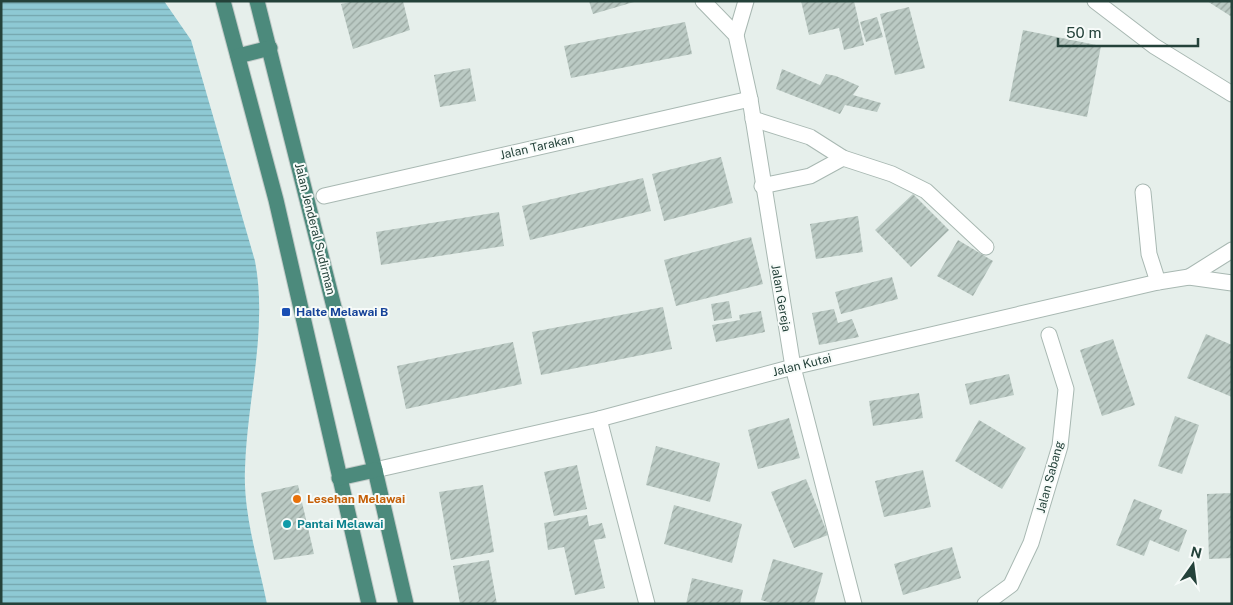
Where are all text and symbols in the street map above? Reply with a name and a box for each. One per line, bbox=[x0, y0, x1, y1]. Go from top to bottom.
scale bar bbox=[1058, 15, 1198, 47]
text: 50 m bbox=[1066, 24, 1101, 41]
street label: Jalan Tarakan bbox=[499, 132, 575, 162]
street label: Jalan Jenderal Sudirman bbox=[292, 162, 338, 296]
street label: Jalan Gereja bbox=[768, 263, 794, 333]
place label: Halte Melawai B bbox=[296, 305, 388, 319]
marker: Halte Melawai B bbox=[280, 306, 292, 318]
street label: Jalan Kutai bbox=[771, 351, 833, 379]
street label: Jalan Sabang bbox=[1034, 439, 1066, 515]
place label: Lesehan Melawai bbox=[307, 492, 405, 506]
marker: Lesehan Melawai bbox=[291, 493, 303, 505]
place label: Pantai Melawai bbox=[297, 517, 384, 531]
marker: Pantai Melawai bbox=[281, 518, 293, 530]
north arrow bbox=[1168, 540, 1218, 590]
text: N bbox=[1189, 543, 1203, 561]

